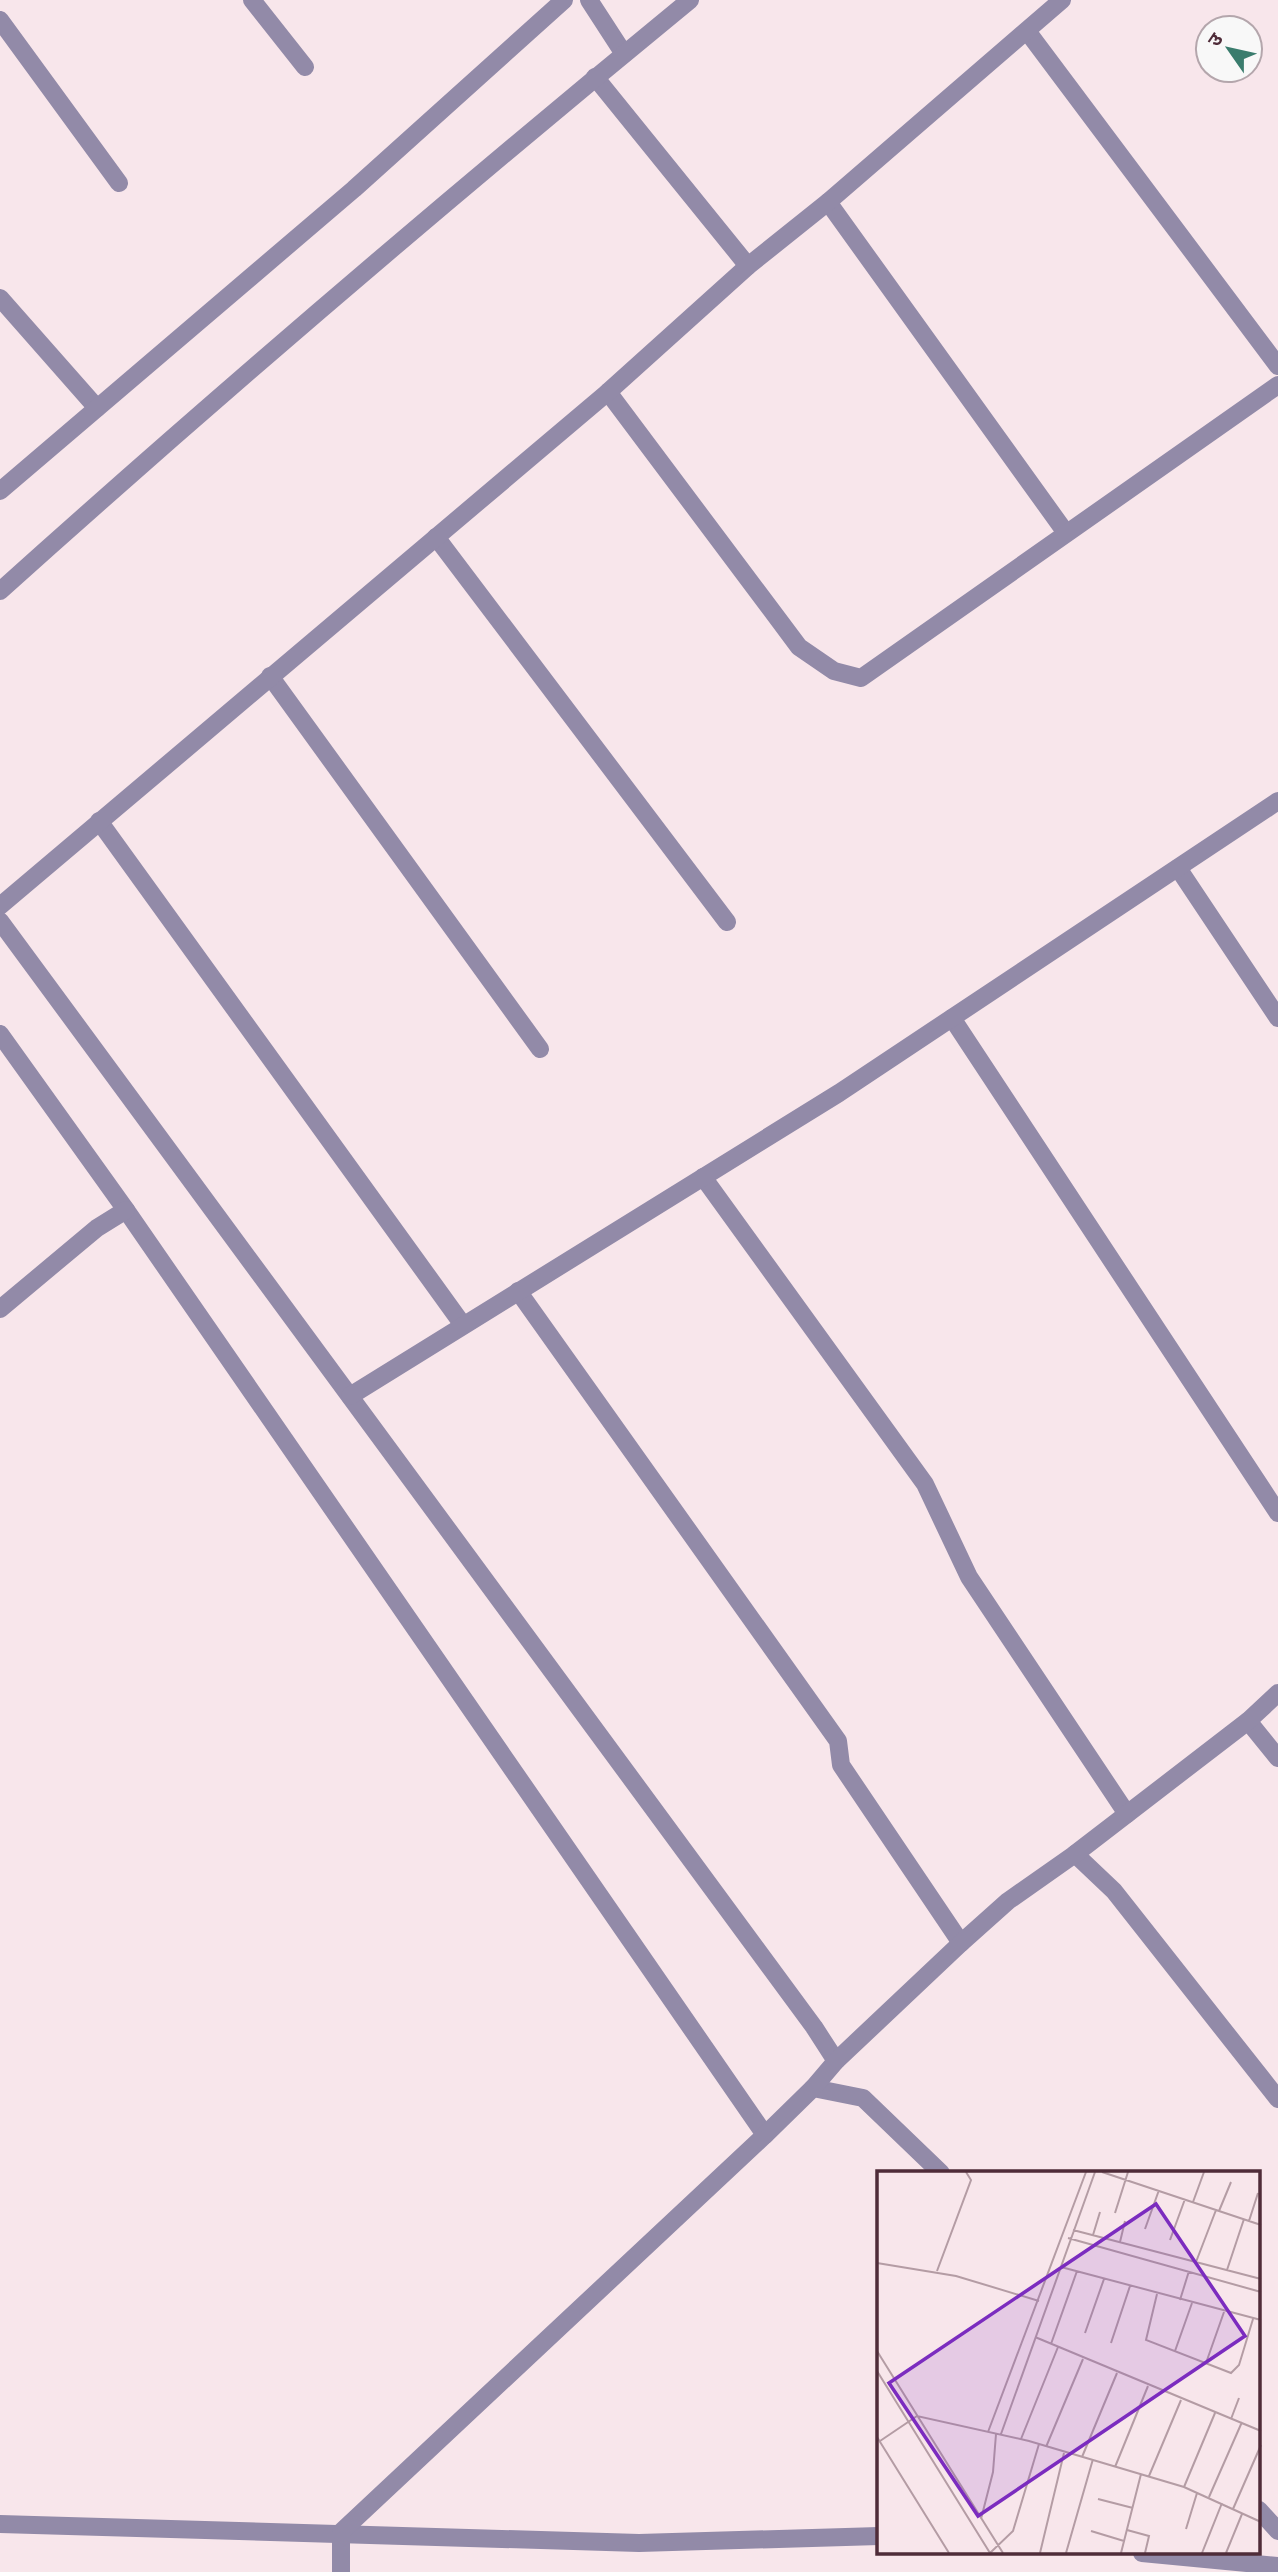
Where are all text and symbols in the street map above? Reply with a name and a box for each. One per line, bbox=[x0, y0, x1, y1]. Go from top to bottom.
north arrow bbox=[1194, 14, 1264, 84]
text: उ bbox=[1201, 27, 1229, 51]
inset map bbox=[877, 2171, 1260, 2554]

